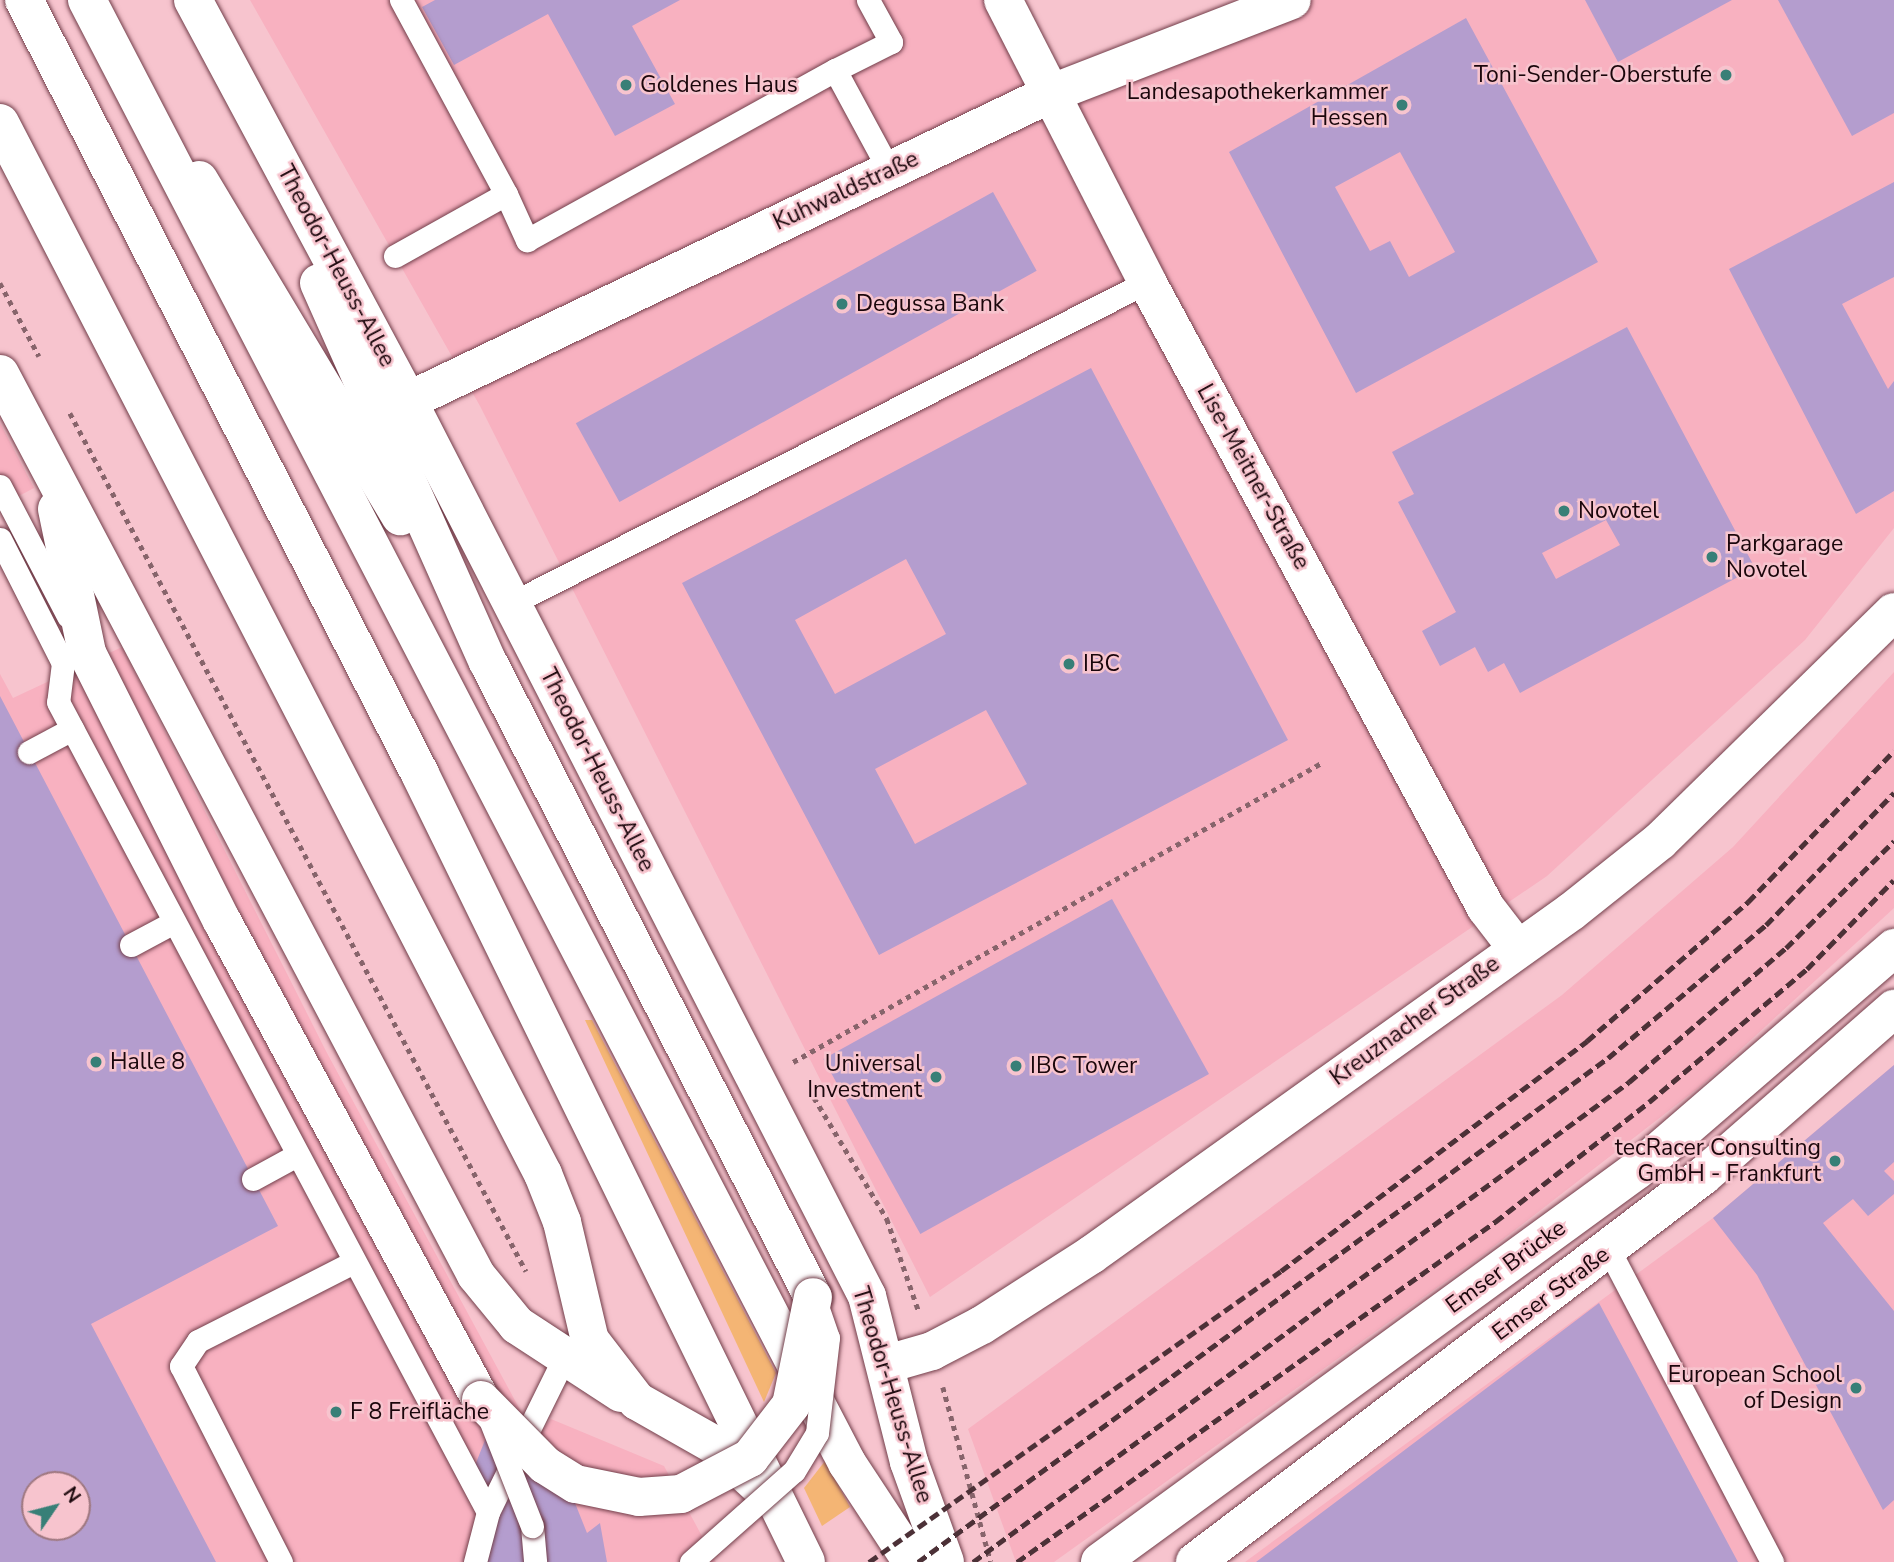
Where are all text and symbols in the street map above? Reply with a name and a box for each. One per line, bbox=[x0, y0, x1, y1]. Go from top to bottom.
place label: Toni-Sender-Oberstufe bbox=[1474, 61, 1712, 89]
marker: Toni-Sender-Oberstufe bbox=[1718, 67, 1734, 83]
place label: Goldenes Haus bbox=[640, 71, 798, 99]
marker: Goldenes Haus bbox=[618, 77, 634, 93]
place label: Landesapothekerkammer Hessen bbox=[1127, 78, 1388, 132]
marker: Landesapothekerkammer Hessen bbox=[1394, 97, 1410, 113]
street label: Kuhwaldstraße bbox=[769, 145, 923, 237]
street label: Theodor-Heuss-Allee bbox=[271, 160, 401, 372]
place label: Degussa Bank bbox=[856, 290, 1004, 318]
marker: Degussa Bank bbox=[834, 296, 850, 312]
street label: Lise-Meitner-Straße bbox=[1191, 380, 1315, 574]
place label: Novotel bbox=[1578, 497, 1659, 525]
marker: Novotel bbox=[1556, 503, 1572, 519]
place label: Parkgarage Novotel bbox=[1726, 530, 1843, 584]
marker: Parkgarage Novotel bbox=[1704, 549, 1720, 565]
place label: IBC bbox=[1083, 650, 1120, 678]
marker: IBC bbox=[1061, 656, 1077, 672]
street label: Theodor-Heuss-Allee bbox=[534, 664, 660, 876]
street label: Kreuznacher Straße bbox=[1325, 950, 1505, 1092]
place label: Halle 8 bbox=[110, 1048, 185, 1076]
place label: Universal Investment bbox=[807, 1050, 922, 1104]
place label: IBC Tower bbox=[1030, 1052, 1137, 1080]
marker: Halle 8 bbox=[88, 1054, 104, 1070]
marker: IBC Tower bbox=[1008, 1058, 1024, 1074]
marker: Universal Investment bbox=[928, 1069, 944, 1085]
place label: tecRacer Consulting GmbH - Frankfurt bbox=[1615, 1134, 1821, 1188]
marker: tecRacer Consulting GmbH - Frankfurt bbox=[1827, 1153, 1843, 1169]
street label: Emser Brücke bbox=[1441, 1214, 1571, 1320]
street label: Emser Straße bbox=[1487, 1241, 1615, 1347]
street label: Theodor-Heuss-Allee bbox=[846, 1284, 938, 1506]
place label: European School of Design bbox=[1668, 1361, 1842, 1415]
marker: European School of Design bbox=[1848, 1380, 1864, 1396]
place label: F 8 Freifläche bbox=[350, 1398, 489, 1426]
marker: F 8 Freifläche bbox=[328, 1404, 344, 1420]
north arrow bbox=[21, 1471, 91, 1541]
text: N bbox=[57, 1482, 86, 1508]

